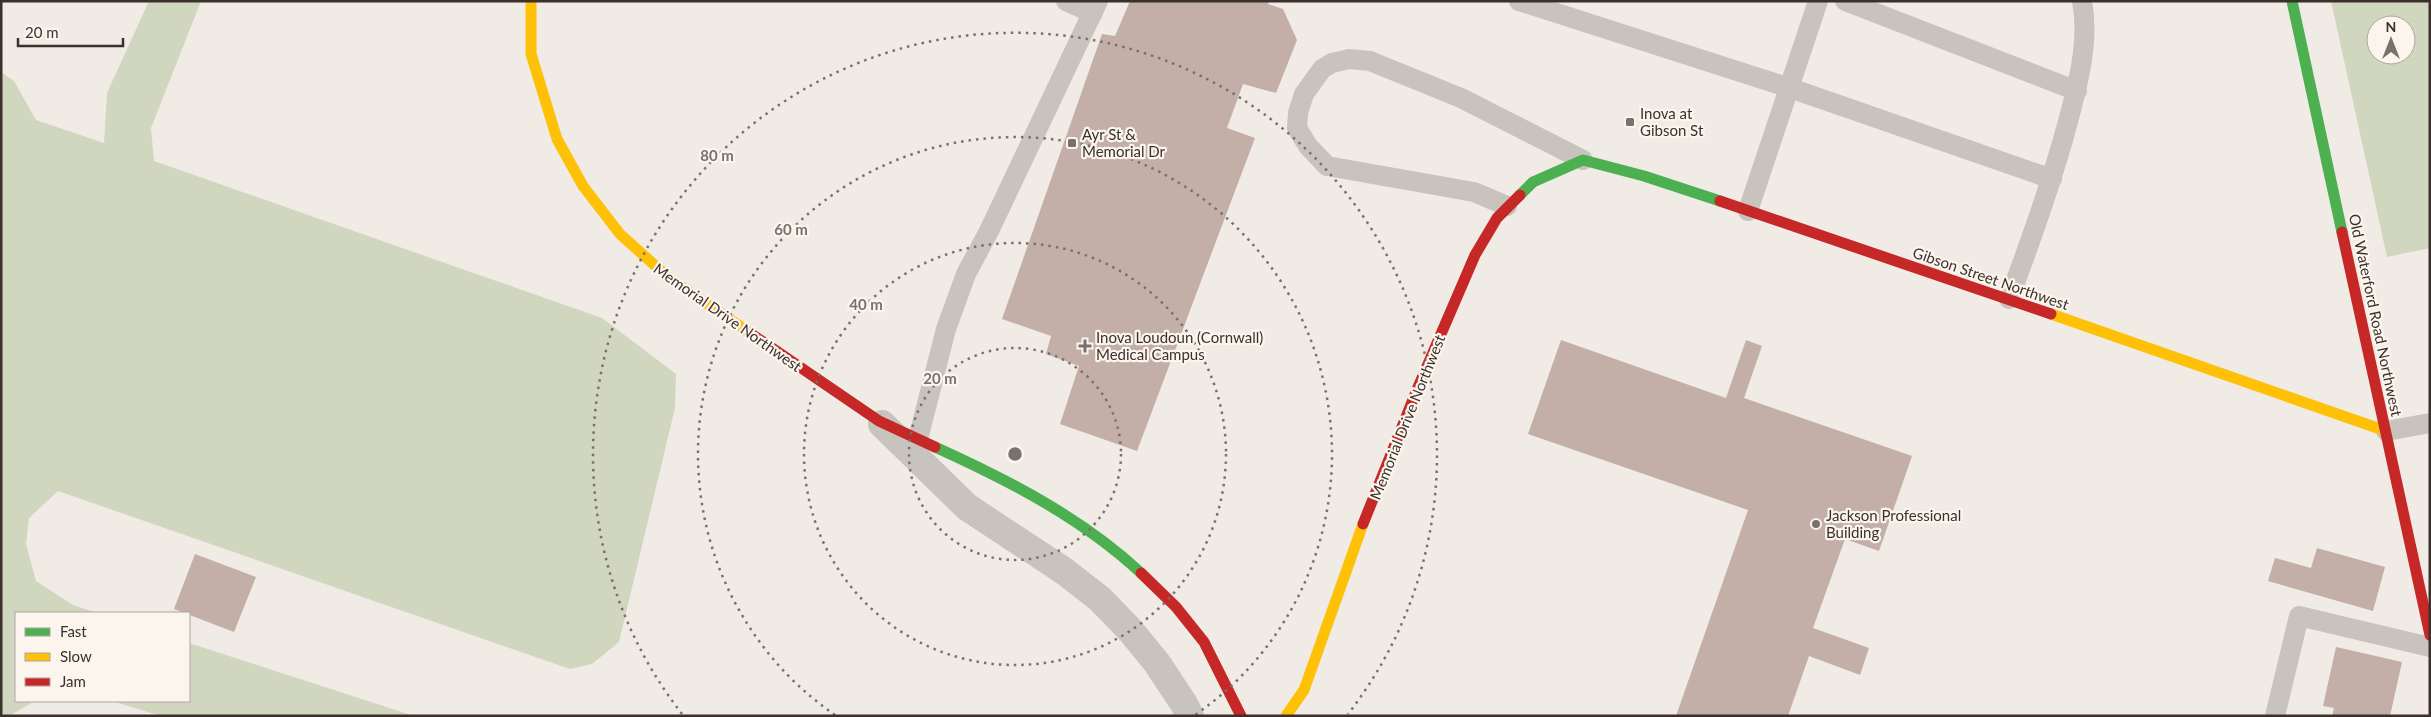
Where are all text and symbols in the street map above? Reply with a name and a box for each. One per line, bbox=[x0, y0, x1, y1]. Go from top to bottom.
scale bar bbox=[18, 15, 122, 47]
north arrow bbox=[2366, 15, 2416, 65]
text: N bbox=[2386, 18, 2396, 35]
text: 20 m bbox=[25, 23, 59, 41]
place label: Inova at Gibson St bbox=[1640, 104, 1704, 139]
marker: Inova at Gibson St bbox=[1624, 116, 1636, 128]
place label: Ayr St & Memorial Dr bbox=[1082, 125, 1166, 160]
marker: Ayr St & Memorial Dr bbox=[1066, 137, 1078, 149]
text: 80 m bbox=[700, 146, 734, 164]
street label: Old Waterford Road Northwest bbox=[2346, 212, 2406, 419]
text: 60 m bbox=[774, 220, 808, 238]
street label: Gibson Street Northwest bbox=[1911, 243, 2072, 313]
street label: Memorial Drive Northwest bbox=[651, 259, 806, 375]
text: 40 m bbox=[849, 295, 883, 313]
place label: Inova Loudoun (Cornwall) Medical Campus bbox=[1096, 328, 1263, 363]
street label: Memorial Drive Northwest bbox=[1366, 331, 1449, 502]
marker: Inova Loudoun (Cornwall) Medical Campus bbox=[1078, 339, 1092, 353]
text: 20 m bbox=[923, 369, 957, 387]
centre of rings bbox=[1006, 445, 1024, 463]
place label: Jackson Professional Building bbox=[1826, 506, 1961, 541]
marker: Jackson Professional Building bbox=[1810, 518, 1822, 530]
legend bbox=[15, 612, 190, 702]
text: Fast bbox=[60, 622, 87, 640]
text: Slow bbox=[60, 647, 92, 665]
text: Jam bbox=[60, 672, 86, 690]

